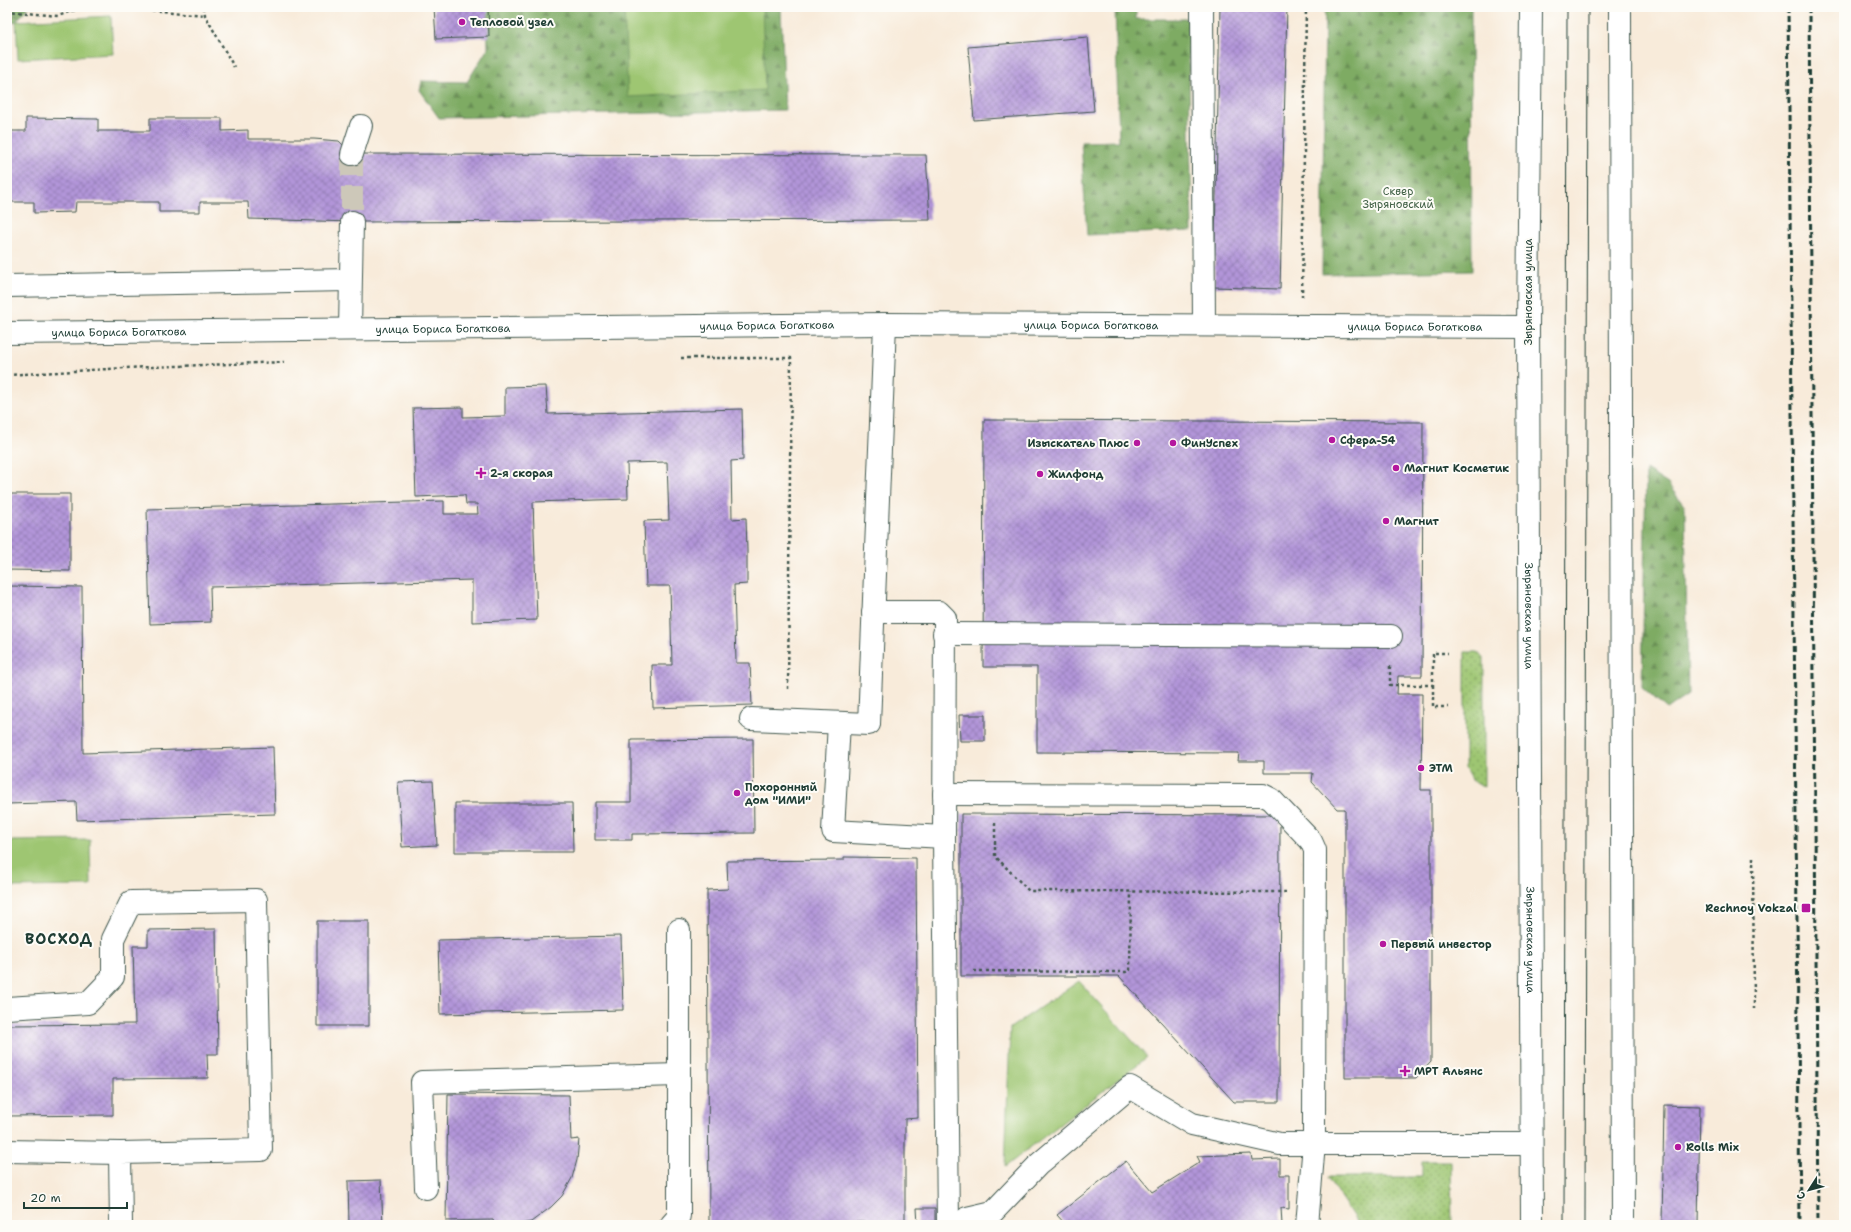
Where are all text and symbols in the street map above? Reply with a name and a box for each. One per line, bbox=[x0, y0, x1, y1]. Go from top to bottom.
place label: Тепловой узел bbox=[470, 15, 554, 30]
marker: Тепловой узел bbox=[457, 17, 467, 27]
park label: Cквер Зыряновский bbox=[1362, 184, 1434, 212]
street label: Зыряновская улица bbox=[1521, 238, 1536, 345]
street label: улица Бориса Богаткова bbox=[699, 317, 835, 333]
street label: улица Бориса Богаткова bbox=[1023, 317, 1159, 333]
street label: улица Бориса Богаткова bbox=[1347, 319, 1483, 334]
street label: улица Бориса Богаткова bbox=[375, 320, 511, 337]
street label: улица Бориса Богаткова bbox=[51, 324, 187, 340]
place label: Сфера-54 bbox=[1340, 433, 1396, 448]
marker: Сфера-54 bbox=[1327, 435, 1337, 445]
place label: Изыскатель Плюс bbox=[1027, 436, 1129, 451]
place label: ФинУспех bbox=[1181, 436, 1238, 451]
marker: Изыскатель Плюс bbox=[1132, 438, 1142, 448]
marker: ФинУспех bbox=[1168, 438, 1178, 448]
place label: Магнит Косметик bbox=[1404, 461, 1509, 476]
marker: Магнит Косметик bbox=[1391, 463, 1401, 473]
place label: 2-я скорая bbox=[490, 466, 553, 481]
marker: 2-я скорая bbox=[475, 467, 487, 479]
place label: Жилфонд bbox=[1048, 467, 1104, 482]
marker: Жилфонд bbox=[1035, 469, 1045, 479]
place label: Магнит bbox=[1394, 514, 1439, 529]
marker: Магнит bbox=[1381, 516, 1391, 526]
street label: Зыряновская улица bbox=[1522, 563, 1537, 670]
place label: ЭТМ bbox=[1429, 761, 1453, 776]
marker: ЭТМ bbox=[1416, 763, 1426, 773]
place label: Похоронный дом "ИМИ" bbox=[745, 780, 818, 808]
marker: Похоронный дом "ИМИ" bbox=[732, 788, 742, 798]
street label: Зыряновская улица bbox=[1523, 887, 1538, 994]
place label: Rechnoy Vokzal bbox=[1705, 901, 1797, 916]
marker: Rechnoy Vokzal bbox=[1800, 902, 1812, 914]
district label: ВОСХОД bbox=[25, 929, 93, 949]
place label: Первый инвестор bbox=[1391, 937, 1492, 952]
marker: Первый инвестор bbox=[1378, 939, 1388, 949]
place label: МРТ Альянс bbox=[1414, 1064, 1483, 1079]
marker: МРТ Альянс bbox=[1399, 1065, 1411, 1077]
place label: Rolls Mix bbox=[1686, 1140, 1739, 1155]
marker: Rolls Mix bbox=[1673, 1142, 1683, 1152]
north arrow bbox=[1789, 1170, 1829, 1210]
scale bar bbox=[24, 1184, 127, 1210]
text: С bbox=[1793, 1188, 1809, 1203]
text: 20 m bbox=[30, 1190, 61, 1206]

